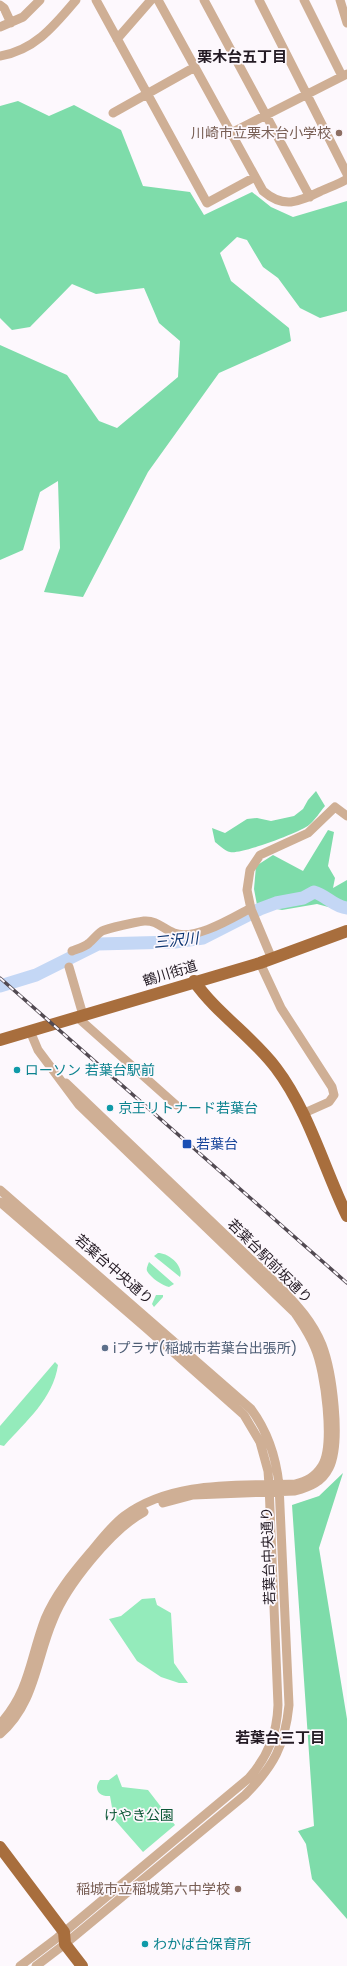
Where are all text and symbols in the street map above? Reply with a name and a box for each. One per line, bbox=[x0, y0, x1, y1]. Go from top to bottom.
district label: 栗木台五丁目 bbox=[197, 46, 287, 67]
place label: 川崎市立栗木台小学校 bbox=[191, 123, 331, 143]
marker: 川崎市立栗木台小学校 bbox=[334, 128, 344, 138]
water label: 三沢川 bbox=[153, 927, 201, 953]
street label: 鶴川街道 bbox=[140, 955, 200, 991]
place label: ローソン 若葉台駅前 bbox=[25, 1060, 155, 1080]
marker: ローソン 若葉台駅前 bbox=[12, 1065, 22, 1075]
place label: 京王リトナード若葉台 bbox=[118, 1098, 258, 1118]
marker: 京王リトナード若葉台 bbox=[105, 1103, 115, 1113]
place label: 若葉台 bbox=[196, 1134, 238, 1154]
marker: 若葉台 bbox=[181, 1138, 193, 1150]
street label: 若葉台駅前坂通り bbox=[223, 1214, 317, 1308]
street label: 若葉台中央通り bbox=[70, 1229, 158, 1309]
place label: iプラザ(稲城市若葉台出張所) bbox=[113, 1338, 297, 1358]
marker: iプラザ(稲城市若葉台出張所) bbox=[100, 1343, 110, 1353]
street label: 若葉台中央通り bbox=[256, 1507, 280, 1605]
district label: 若葉台三丁目 bbox=[235, 1727, 325, 1748]
park label: けやき公園 bbox=[104, 1805, 174, 1825]
place label: 稲城市立稲城第六中学校 bbox=[76, 1879, 230, 1899]
marker: 稲城市立稲城第六中学校 bbox=[233, 1884, 243, 1894]
place label: わかば台保育所 bbox=[153, 1934, 251, 1954]
marker: わかば台保育所 bbox=[140, 1939, 150, 1949]

